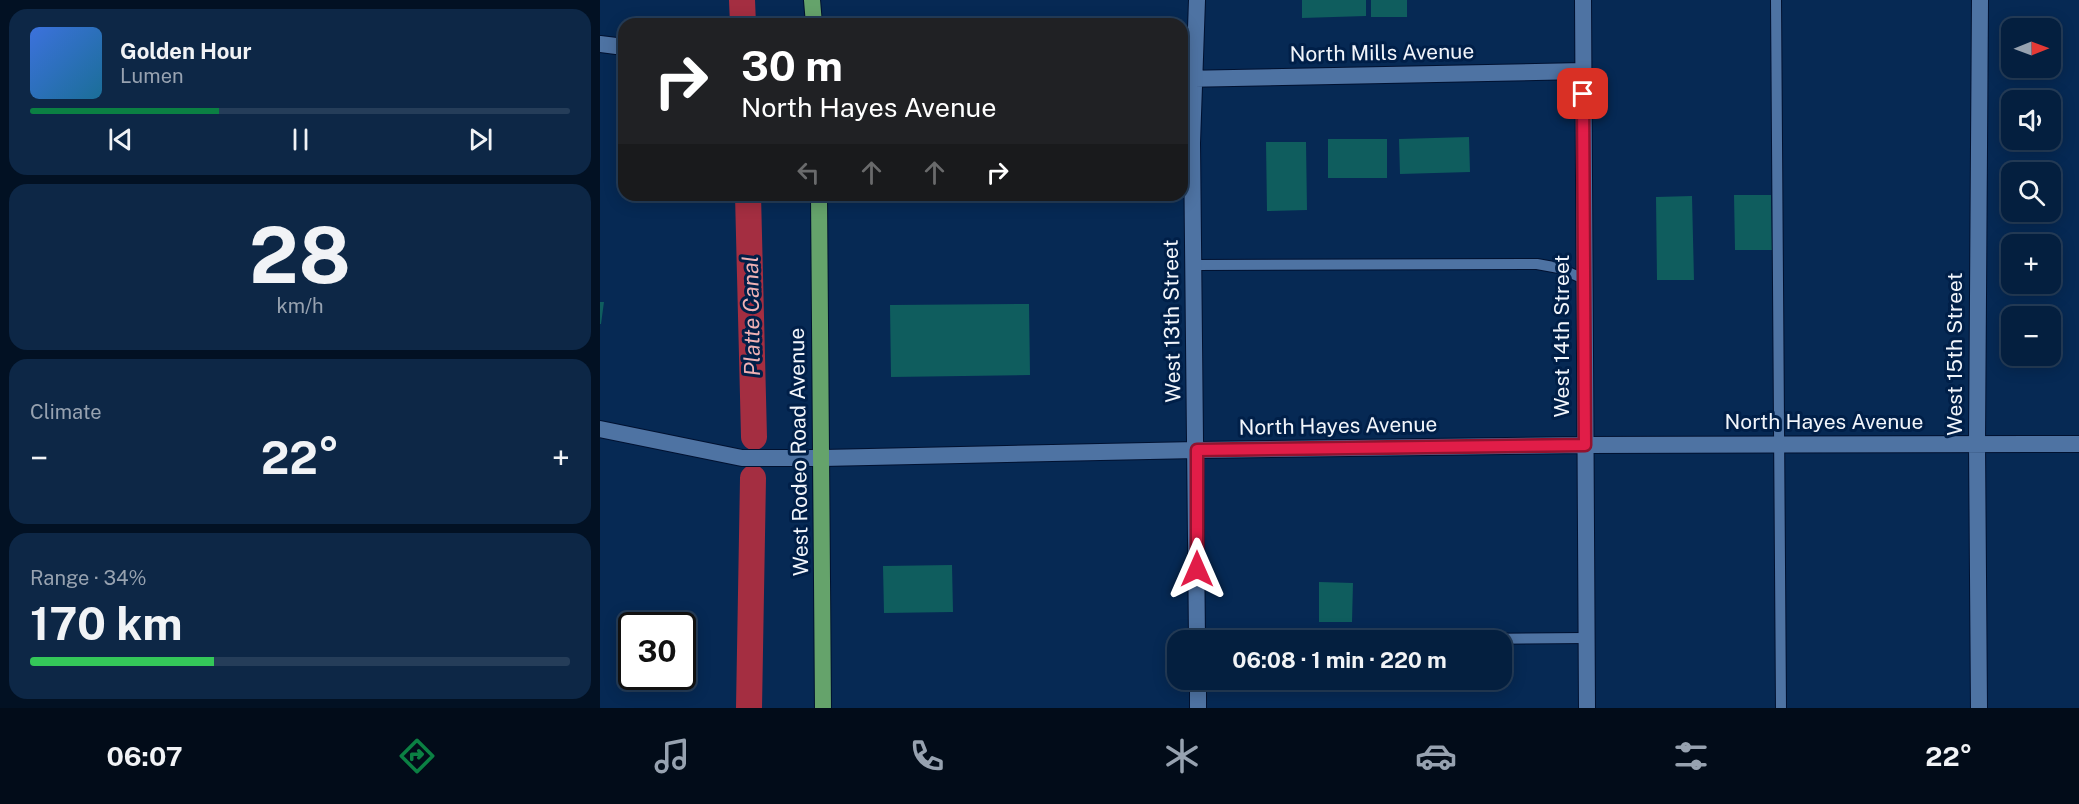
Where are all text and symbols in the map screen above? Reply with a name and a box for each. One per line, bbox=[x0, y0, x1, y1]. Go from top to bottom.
north arrow bbox=[2001, 18, 2061, 78]
map controls bbox=[2001, 18, 2061, 366]
text: Golden Hour bbox=[120, 38, 251, 64]
street label: North Mills Avenue bbox=[1289, 38, 1475, 67]
text: 30 m bbox=[741, 41, 843, 90]
icon: right bbox=[642, 42, 720, 120]
text: Lumen bbox=[120, 64, 184, 88]
pin bbox=[1557, 68, 1608, 119]
icon: arrive bbox=[1566, 77, 1599, 110]
button: sound bbox=[2001, 90, 2061, 150]
text: North Hayes Avenue bbox=[741, 91, 997, 123]
icon: previous bbox=[104, 123, 137, 156]
icon: pause bbox=[284, 123, 317, 156]
icon: next bbox=[464, 123, 497, 156]
icon: left bbox=[792, 156, 825, 189]
icon: ahead bbox=[855, 156, 888, 189]
icon: ahead bbox=[918, 156, 951, 189]
icon: right bbox=[981, 156, 1014, 189]
button: search bbox=[2001, 162, 2061, 222]
text: 28 bbox=[249, 209, 351, 301]
button: + bbox=[2001, 234, 2061, 294]
street label: West 13th Street bbox=[1158, 239, 1185, 403]
street label: West 14th Street bbox=[1549, 254, 1574, 418]
water label: Platte Canal bbox=[737, 256, 765, 376]
street label: West 15th Street bbox=[1942, 272, 1967, 436]
text: km/h bbox=[276, 294, 324, 318]
button: − bbox=[2001, 306, 2061, 366]
street label: West Rodeo Road Avenue bbox=[784, 328, 813, 576]
text: Climate bbox=[30, 400, 102, 424]
street label: North Hayes Avenue bbox=[1725, 409, 1923, 434]
street label: North Hayes Avenue bbox=[1238, 411, 1438, 440]
text: 22° bbox=[261, 431, 339, 484]
text: − bbox=[30, 439, 48, 477]
text: + bbox=[552, 439, 570, 477]
position arrow bbox=[1165, 537, 1229, 601]
text: Range · 34% bbox=[30, 566, 147, 590]
text: 170 km bbox=[30, 597, 183, 650]
speed limit sign: 30 bbox=[618, 612, 696, 690]
text: 06:08 · 1 min · 220 m bbox=[1232, 647, 1447, 673]
icon: directions bbox=[396, 735, 438, 777]
icon: music bbox=[651, 735, 693, 777]
icon: phone bbox=[906, 735, 948, 777]
icon: climate bbox=[1161, 735, 1203, 777]
icon: car bbox=[1415, 735, 1457, 777]
icon: filters bbox=[1670, 735, 1712, 777]
text: 06:07 bbox=[106, 740, 183, 772]
text: 22° bbox=[1925, 740, 1972, 772]

